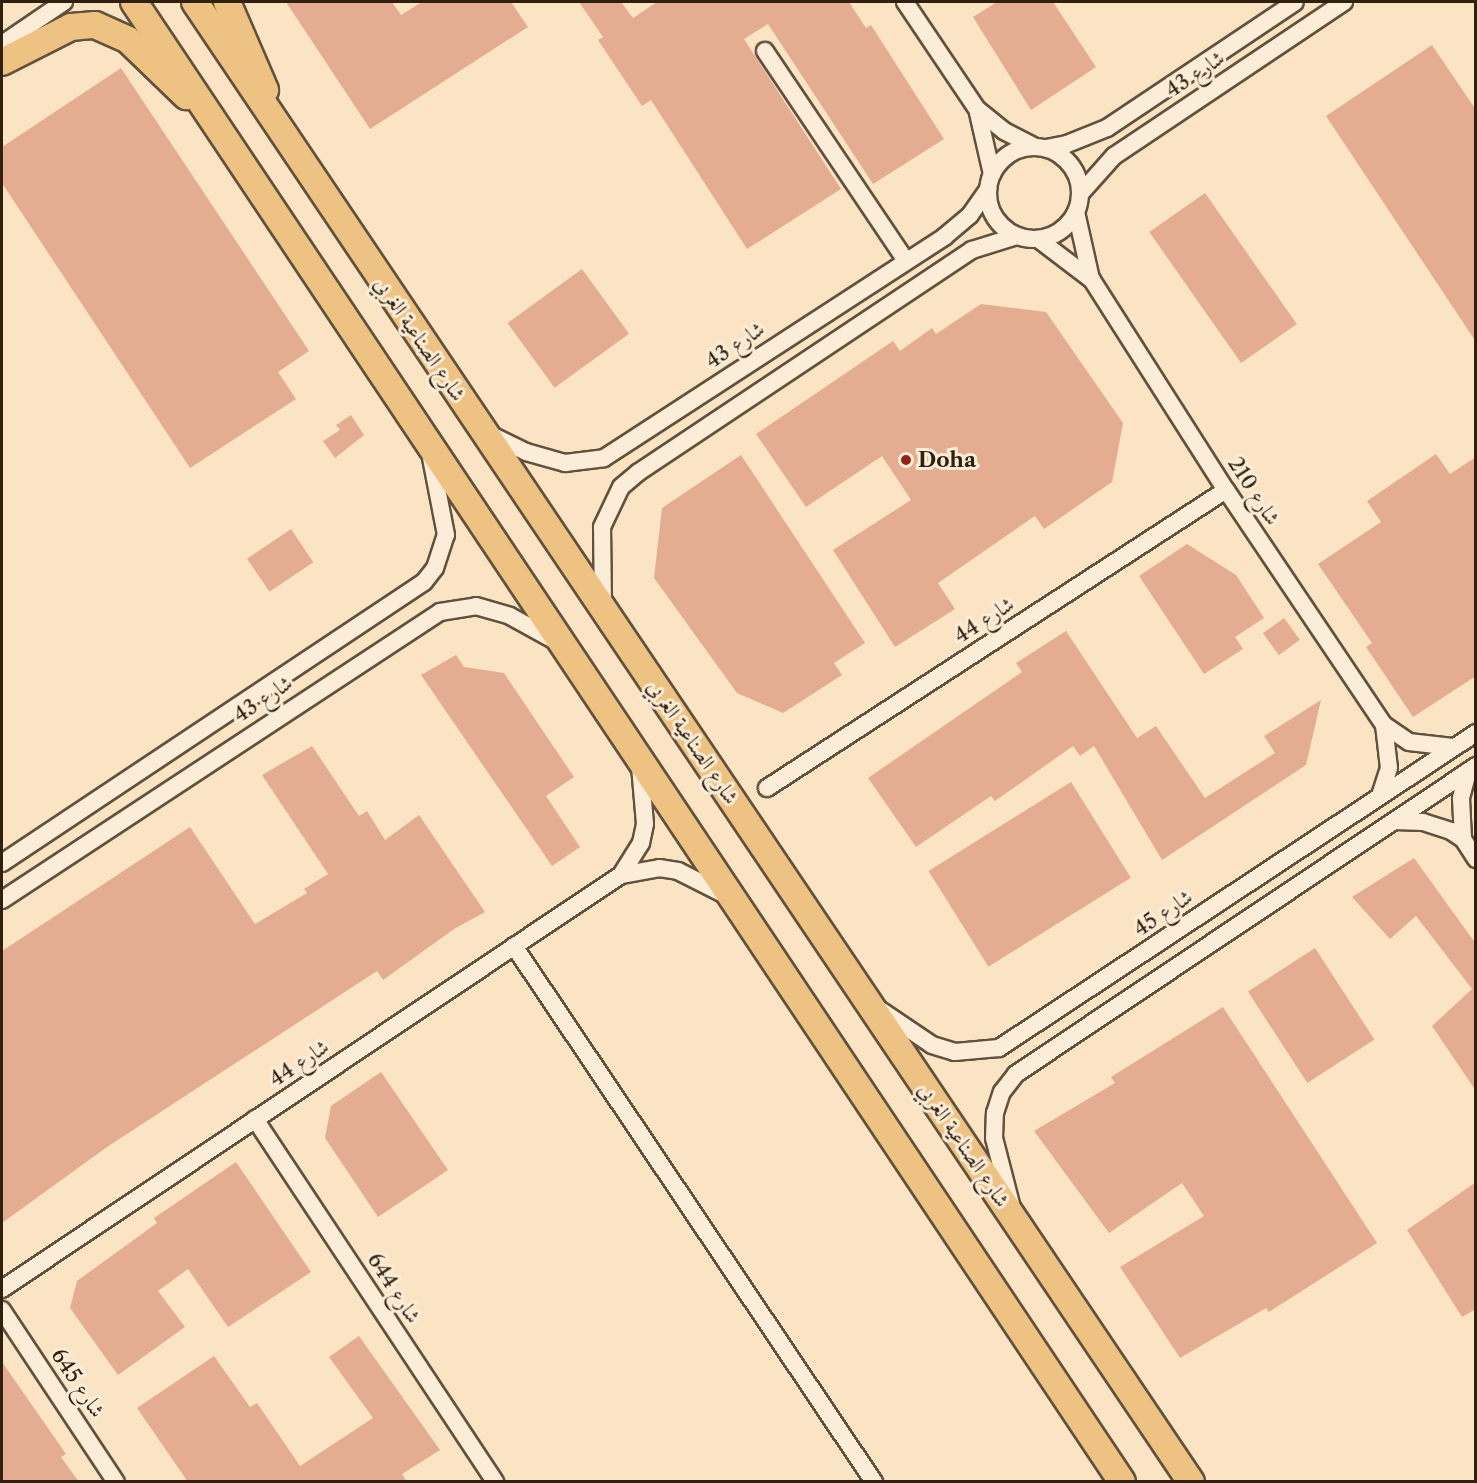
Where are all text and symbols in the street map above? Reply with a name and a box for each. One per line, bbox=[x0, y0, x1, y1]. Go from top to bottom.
street label: شارع 43 bbox=[1161, 45, 1229, 103]
street label: شارع الصناعية الغربي bbox=[369, 272, 471, 406]
street label: شارع 43 bbox=[701, 316, 769, 374]
place label: Doha bbox=[918, 447, 976, 473]
street label: شارع 210 bbox=[1223, 452, 1285, 530]
marker: Doha bbox=[899, 453, 913, 467]
street label: شارع 44 bbox=[949, 591, 1019, 649]
street label: شارع 43 bbox=[229, 670, 297, 728]
street label: شارع الصناعية الغربي bbox=[642, 675, 744, 809]
street label: شارع 45 bbox=[1129, 884, 1197, 942]
street label: شارع 44 bbox=[264, 1034, 334, 1092]
street label: شارع الصناعية الغربي bbox=[913, 1078, 1015, 1212]
street label: شارع 644 bbox=[362, 1248, 426, 1328]
street label: شارع 645 bbox=[46, 1344, 110, 1422]

